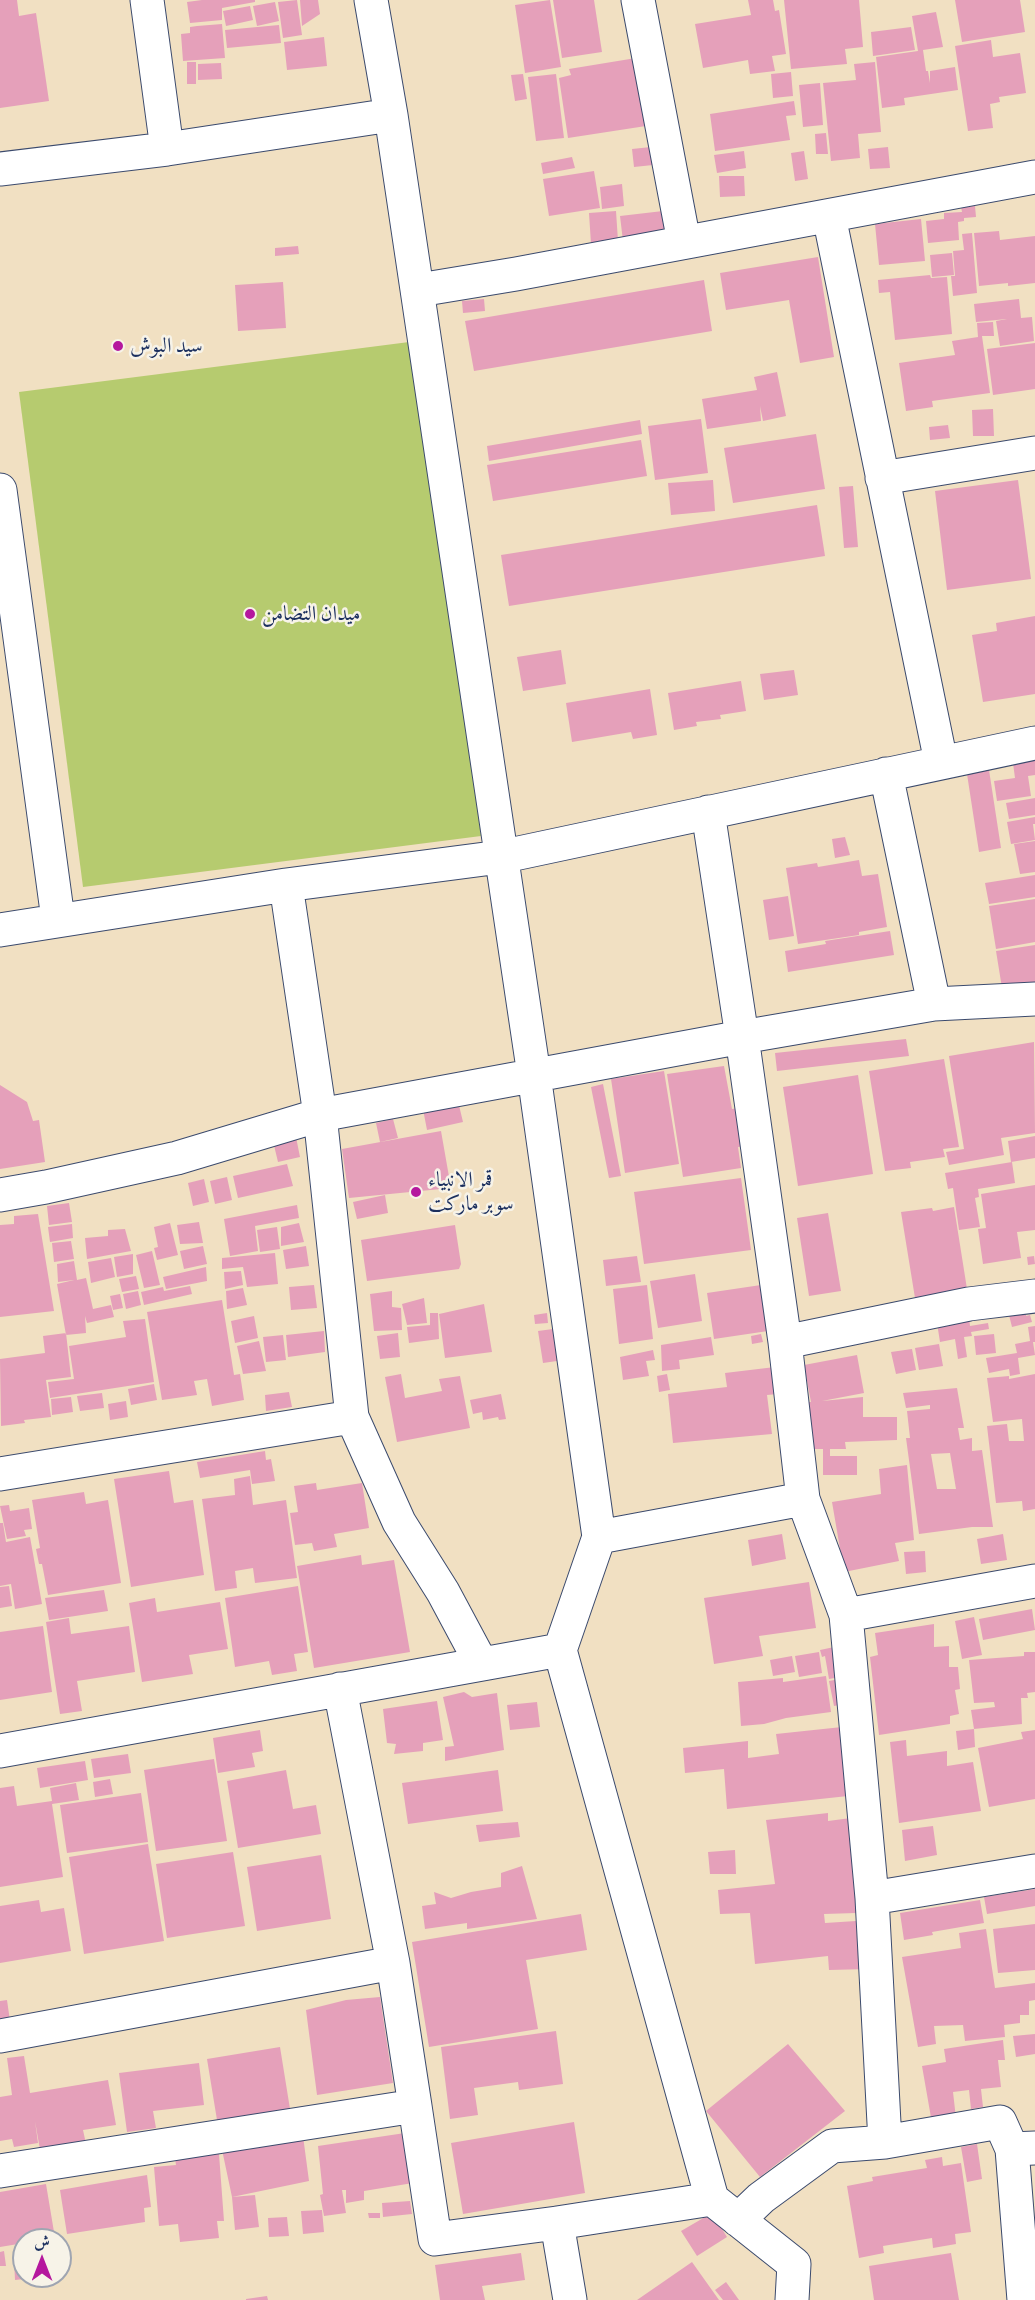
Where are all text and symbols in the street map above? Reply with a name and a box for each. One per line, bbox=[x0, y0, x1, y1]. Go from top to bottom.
place label: سيد البوش bbox=[130, 333, 203, 359]
marker: سيد البوش bbox=[111, 339, 125, 353]
place label: ميدان التضامن bbox=[262, 601, 360, 627]
marker: ميدان التضامن bbox=[243, 607, 257, 621]
place label: قمر الانبياء سوبر ماركت bbox=[428, 1167, 514, 1217]
marker: قمر الانبياء سوبر ماركت bbox=[409, 1185, 423, 1199]
north arrow bbox=[12, 2228, 72, 2288]
text: ش bbox=[34, 2231, 50, 2252]

